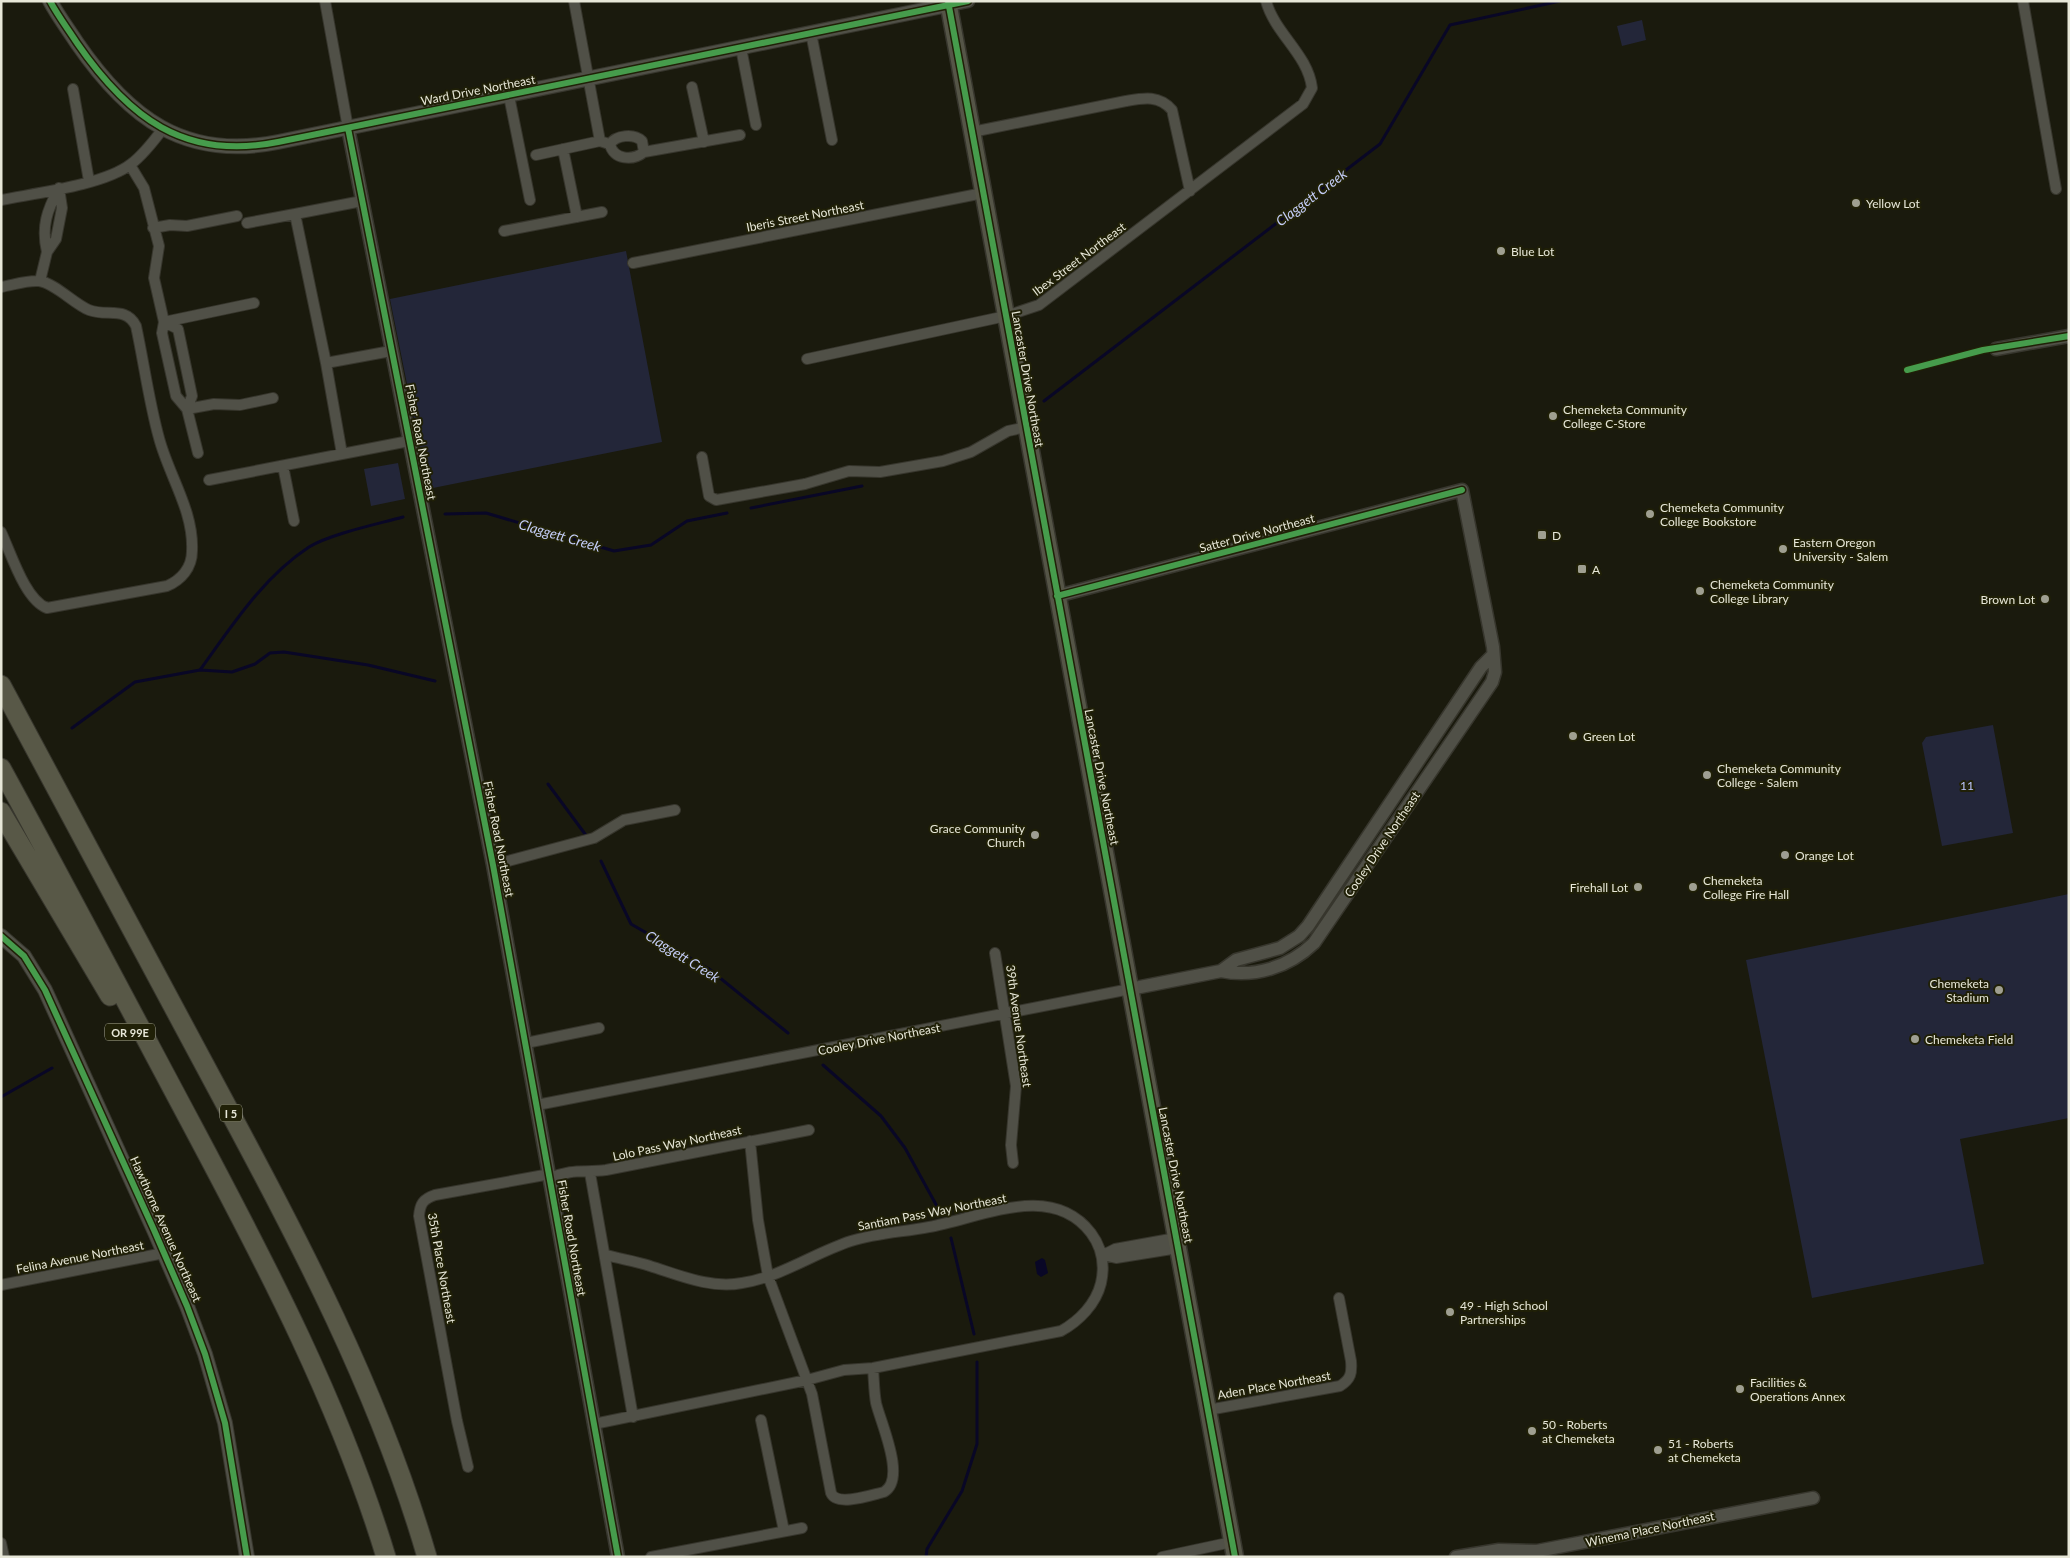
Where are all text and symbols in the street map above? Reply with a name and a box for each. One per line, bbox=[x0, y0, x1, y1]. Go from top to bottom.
street label: Ward Drive Northeast bbox=[420, 71, 537, 108]
water label: Claggett Creek bbox=[1272, 165, 1350, 229]
place label: Yellow Lot bbox=[1866, 196, 1921, 211]
street label: Iberis Street Northeast bbox=[745, 197, 866, 235]
marker: Yellow Lot bbox=[1850, 197, 1862, 209]
street label: Ibex Street Northeast bbox=[1029, 219, 1129, 299]
place label: Blue Lot bbox=[1511, 244, 1555, 259]
marker: Blue Lot bbox=[1495, 245, 1507, 257]
street label: Lancaster Drive Northeast bbox=[1009, 310, 1047, 449]
street label: Fisher Road Northeast bbox=[402, 383, 440, 502]
place label: Chemeketa Community College C-Store bbox=[1563, 402, 1688, 431]
marker: Chemeketa Community College C-Store bbox=[1547, 410, 1559, 422]
place label: Chemeketa Community College Bookstore bbox=[1660, 500, 1785, 529]
marker: Chemeketa Community College Bookstore bbox=[1644, 508, 1656, 520]
street label: Satter Drive Northeast bbox=[1198, 510, 1317, 556]
water label: Claggett Creek bbox=[517, 515, 603, 555]
place label: D bbox=[1552, 528, 1561, 543]
marker: D bbox=[1536, 529, 1548, 541]
place label: Eastern Oregon University - Salem bbox=[1793, 535, 1888, 564]
marker: Eastern Oregon University - Salem bbox=[1777, 543, 1789, 555]
place label: A bbox=[1592, 562, 1601, 577]
marker: A bbox=[1576, 563, 1588, 575]
place label: Chemeketa Community College Library bbox=[1710, 577, 1835, 606]
marker: Chemeketa Community College Library bbox=[1694, 585, 1706, 597]
place label: Brown Lot bbox=[1981, 592, 2036, 607]
marker: Brown Lot bbox=[2039, 593, 2051, 605]
street label: Lancaster Drive Northeast bbox=[1081, 708, 1123, 847]
place label: Green Lot bbox=[1583, 729, 1636, 744]
marker: Green Lot bbox=[1567, 730, 1579, 742]
place label: Chemeketa Community College - Salem bbox=[1717, 761, 1842, 790]
marker: Chemeketa Community College - Salem bbox=[1701, 769, 1713, 781]
park label: 11 bbox=[1960, 778, 1974, 793]
street label: Fisher Road Northeast bbox=[480, 780, 518, 899]
street label: Cooley Drive Northeast bbox=[1341, 788, 1423, 900]
place label: Grace Community Church bbox=[930, 821, 1026, 850]
marker: Grace Community Church bbox=[1029, 829, 1041, 841]
place label: Orange Lot bbox=[1795, 848, 1854, 863]
marker: Orange Lot bbox=[1779, 849, 1791, 861]
place label: Chemeketa College Fire Hall bbox=[1703, 873, 1789, 902]
place label: Firehall Lot bbox=[1570, 880, 1629, 895]
marker: Firehall Lot bbox=[1632, 881, 1644, 893]
marker: Chemeketa College Fire Hall bbox=[1687, 881, 1699, 893]
water label: Claggett Creek bbox=[643, 926, 724, 986]
street label: 39th Avenue Northeast bbox=[1003, 964, 1035, 1089]
place label: Chemeketa Stadium bbox=[1929, 976, 1989, 1005]
marker: Chemeketa Stadium bbox=[1993, 984, 2005, 996]
street label: Cooley Drive Northeast bbox=[817, 1020, 942, 1058]
road number: OR 99E bbox=[105, 1024, 155, 1040]
place label: Chemeketa Field bbox=[1925, 1032, 2013, 1047]
marker: Chemeketa Field bbox=[1909, 1033, 1921, 1045]
road number: I 5 bbox=[220, 1104, 242, 1122]
street label: Lancaster Drive Northeast bbox=[1155, 1106, 1197, 1245]
street label: Lolo Pass Way Northeast bbox=[611, 1122, 743, 1164]
street label: Hawthorne Avenue Northeast bbox=[127, 1154, 205, 1305]
street label: Fisher Road Northeast bbox=[554, 1179, 590, 1298]
street label: Santiam Pass Way Northeast bbox=[856, 1190, 1008, 1234]
street label: 35th Place Northeast bbox=[425, 1212, 459, 1325]
street label: Felina Avenue Northeast bbox=[15, 1237, 146, 1277]
place label: 49 - High School Partnerships bbox=[1460, 1298, 1548, 1327]
marker: 49 - High School Partnerships bbox=[1444, 1306, 1456, 1318]
street label: Aden Place Northeast bbox=[1216, 1368, 1332, 1402]
place label: Facilities & Operations Annex bbox=[1750, 1375, 1845, 1404]
marker: Facilities & Operations Annex bbox=[1734, 1383, 1746, 1395]
place label: 50 - Roberts at Chemeketa bbox=[1542, 1417, 1615, 1446]
marker: 50 - Roberts at Chemeketa bbox=[1526, 1425, 1538, 1437]
place label: 51 - Roberts at Chemeketa bbox=[1668, 1436, 1741, 1465]
marker: 51 - Roberts at Chemeketa bbox=[1652, 1444, 1664, 1456]
street label: Winema Place Northeast bbox=[1584, 1508, 1716, 1550]

